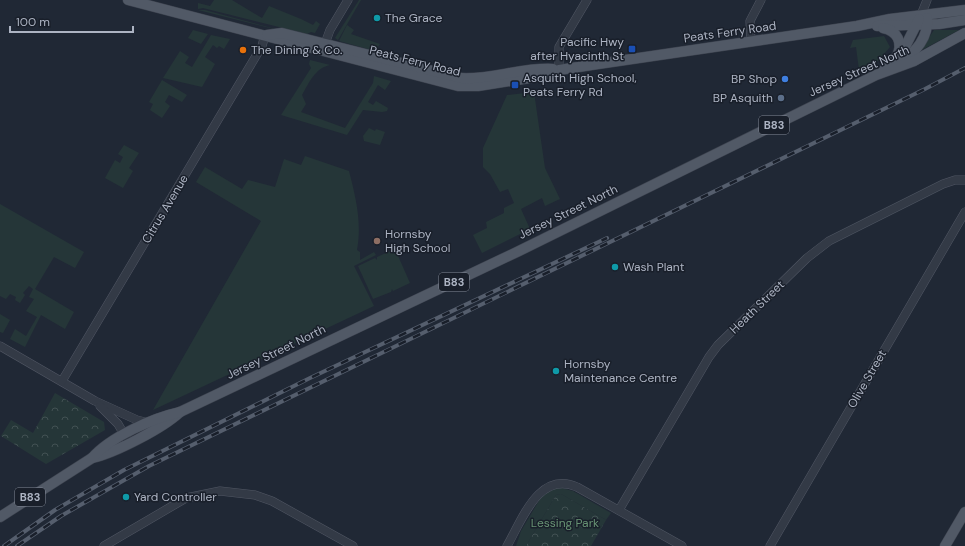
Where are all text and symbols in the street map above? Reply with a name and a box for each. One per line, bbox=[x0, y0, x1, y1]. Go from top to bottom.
scale bar bbox=[10, 8, 133, 34]
place label: The Grace bbox=[385, 10, 443, 26]
marker: The Grace bbox=[372, 13, 382, 23]
text: 100 m bbox=[16, 14, 50, 30]
street label: Peats Ferry Road bbox=[683, 18, 777, 46]
place label: Pacific Hwy after Hyacinth St bbox=[530, 34, 624, 64]
place label: The Dining & Co. bbox=[251, 42, 342, 58]
street label: Peats Ferry Road bbox=[368, 42, 462, 80]
street label: Jersey Street North bbox=[806, 42, 912, 100]
marker: Pacific Hwy after Hyacinth St bbox=[627, 44, 637, 54]
marker: The Dining & Co. bbox=[238, 45, 248, 55]
place label: Asquith High School, Peats Ferry Rd bbox=[523, 70, 637, 100]
place label: BP Shop bbox=[731, 71, 777, 87]
marker: BP Shop bbox=[780, 74, 790, 84]
marker: Asquith High School, Peats Ferry Rd bbox=[510, 80, 520, 90]
place label: BP Asquith bbox=[713, 90, 773, 106]
marker: BP Asquith bbox=[776, 93, 786, 103]
road number: B83 bbox=[759, 116, 789, 134]
street label: Citrus Avenue bbox=[138, 172, 192, 246]
street label: Jersey Street North bbox=[516, 181, 620, 243]
place label: Hornsby High School bbox=[385, 226, 450, 256]
marker: Hornsby High School bbox=[372, 236, 382, 246]
place label: Wash Plant bbox=[623, 259, 685, 275]
marker: Wash Plant bbox=[610, 262, 620, 272]
road number: B83 bbox=[439, 273, 469, 291]
street label: Heath Street bbox=[726, 277, 788, 337]
street label: Jersey Street North bbox=[224, 321, 328, 383]
street label: Olive Street bbox=[844, 347, 890, 411]
place label: Hornsby Maintenance Centre bbox=[564, 356, 677, 386]
marker: Hornsby Maintenance Centre bbox=[551, 366, 561, 376]
road number: B83 bbox=[15, 488, 45, 506]
place label: Yard Controller bbox=[134, 489, 217, 505]
marker: Yard Controller bbox=[121, 492, 131, 502]
park label: Lessing Park bbox=[531, 515, 599, 531]

